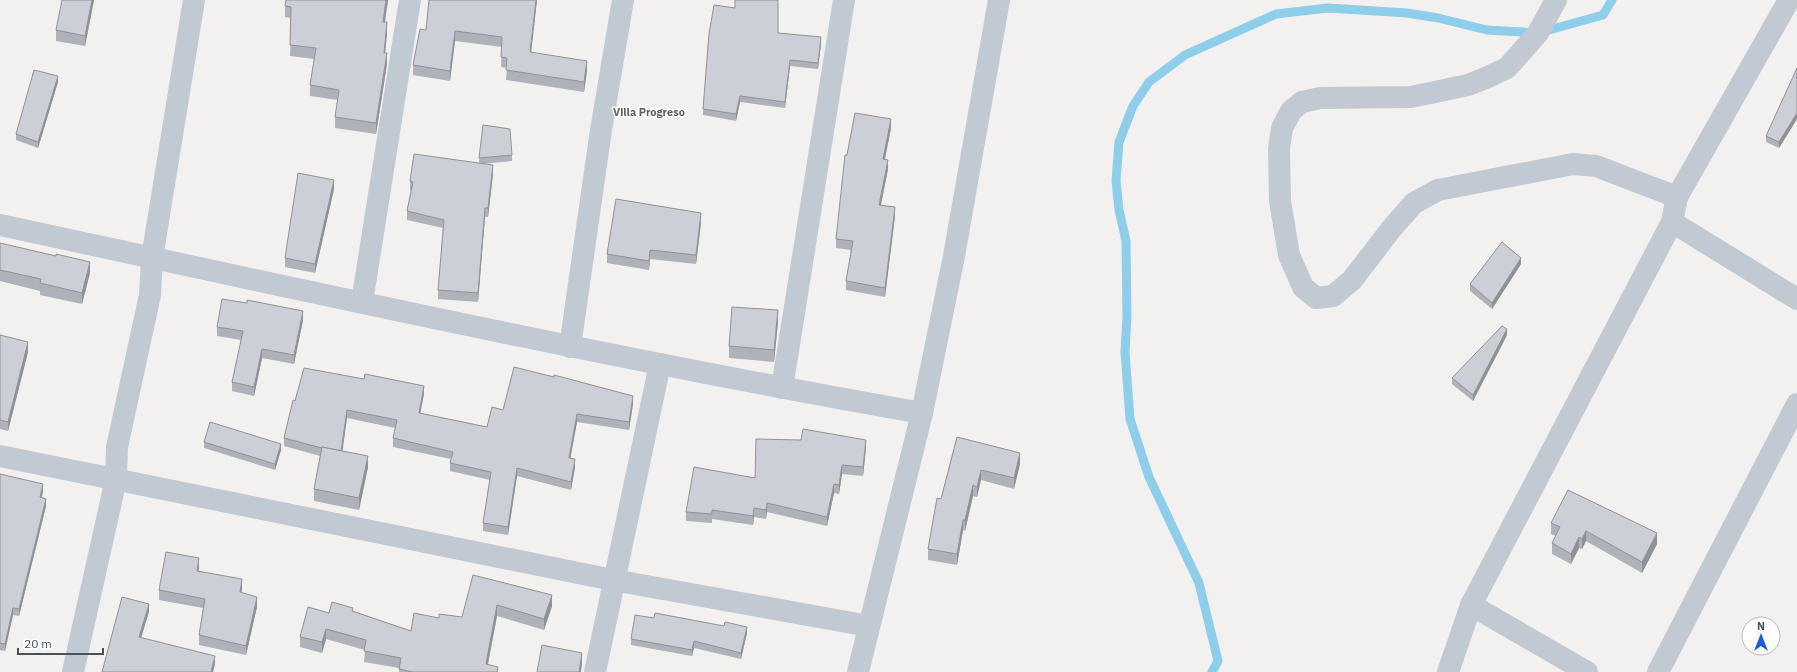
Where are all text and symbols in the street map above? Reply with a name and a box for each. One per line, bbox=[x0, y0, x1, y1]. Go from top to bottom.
district label: Villa Progreso bbox=[613, 105, 685, 119]
north arrow bbox=[1741, 616, 1781, 656]
text: N bbox=[1757, 619, 1765, 633]
scale bar bbox=[18, 630, 103, 656]
text: 20 m bbox=[24, 636, 52, 651]

